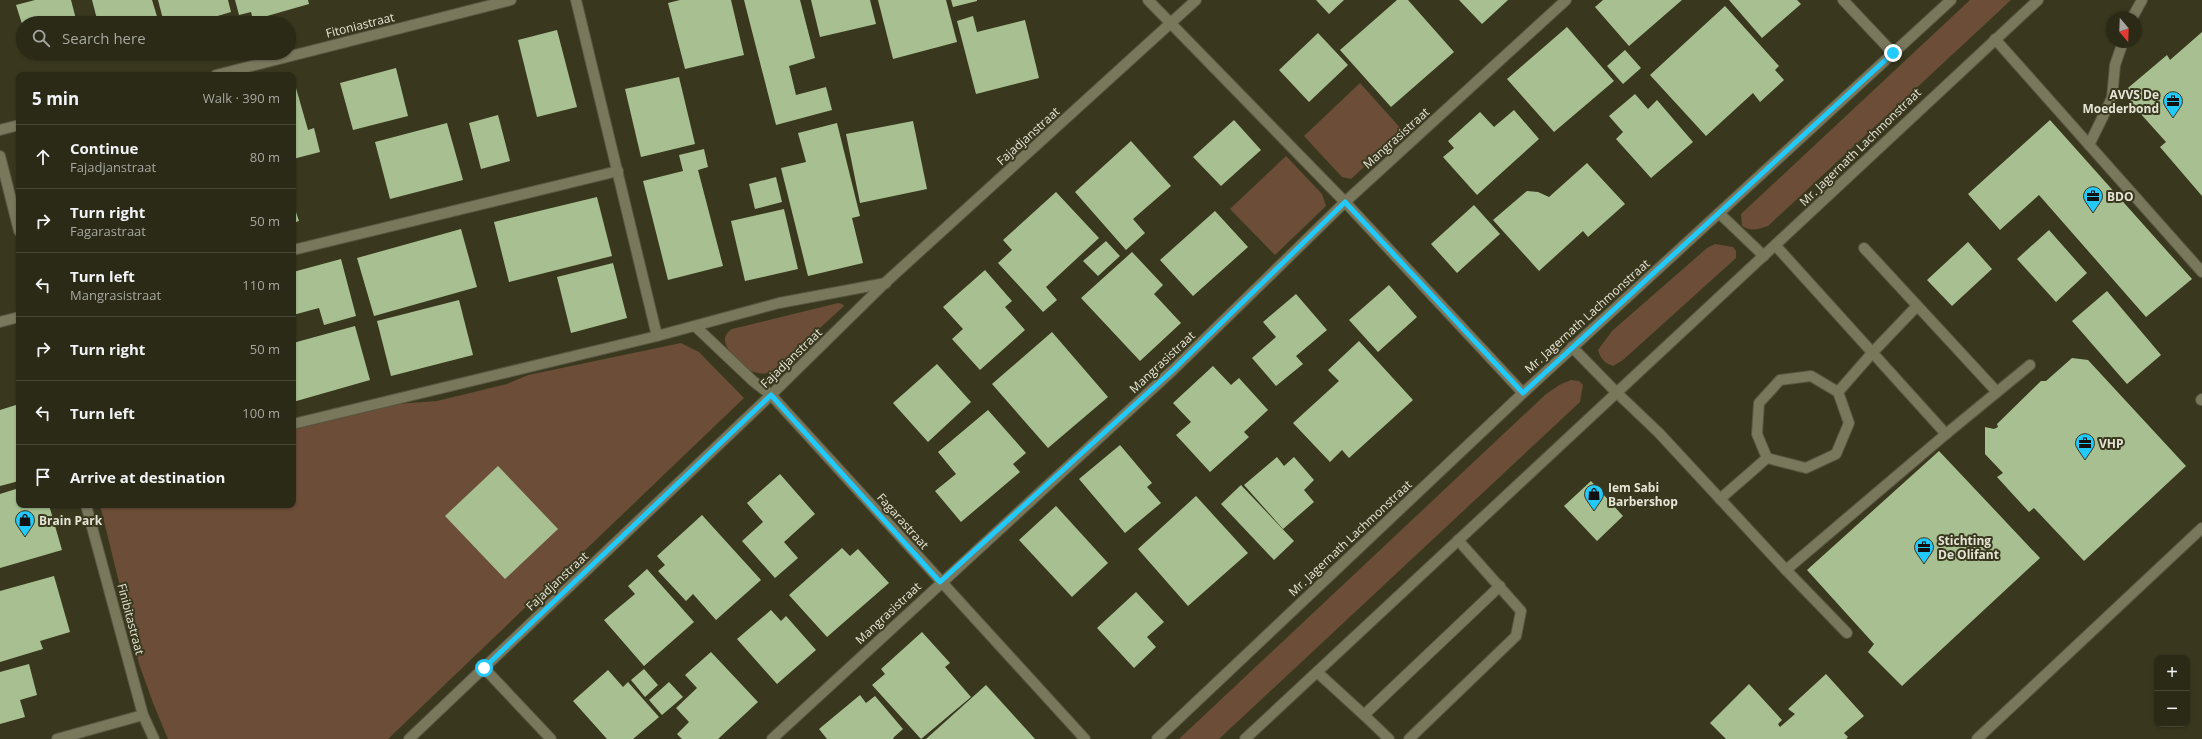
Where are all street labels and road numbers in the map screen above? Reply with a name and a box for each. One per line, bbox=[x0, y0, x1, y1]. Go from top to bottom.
street label: Fitoniastraat bbox=[324, 8, 396, 42]
street label: Mr. Jagernath Lachmonstraat bbox=[1795, 84, 1925, 210]
street label: Fajadjanstraat bbox=[993, 103, 1063, 169]
street label: Mangrasistraat bbox=[1359, 104, 1433, 172]
street label: Mr. Jagernath Lachmonstraat bbox=[1521, 255, 1653, 377]
street label: Fajadjanstraat bbox=[757, 324, 825, 392]
street label: Mangrasistraat bbox=[1125, 327, 1199, 397]
street label: Mr. Jagernath Lachmonstraat bbox=[1285, 476, 1415, 600]
street label: Fagarastraat bbox=[873, 489, 933, 553]
street label: Fajadjanstraat bbox=[522, 548, 592, 614]
street label: Mangrasistraat bbox=[851, 578, 925, 648]
street label: Finibitastraat bbox=[113, 581, 149, 657]

